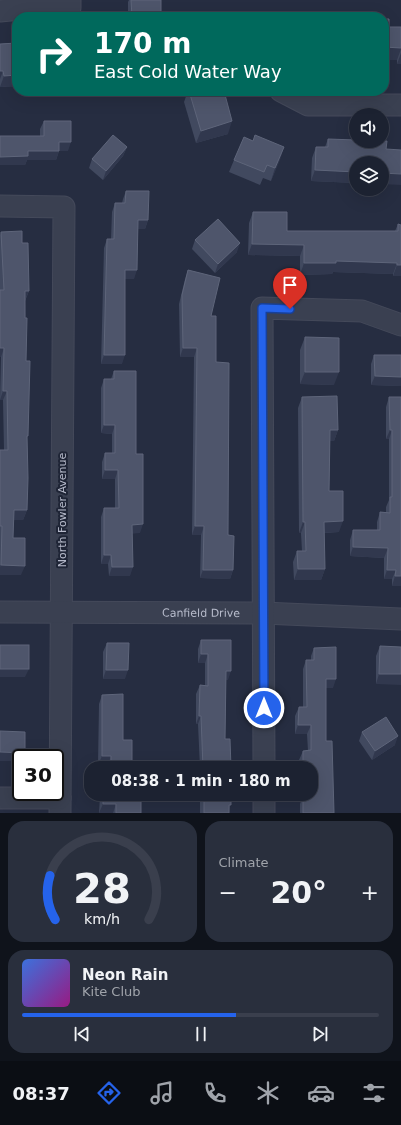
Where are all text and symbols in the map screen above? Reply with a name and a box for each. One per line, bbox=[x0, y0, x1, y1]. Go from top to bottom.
text: 170 m bbox=[94, 27, 191, 60]
icon: right bbox=[28, 28, 80, 80]
text: East Cold Water Way bbox=[94, 61, 282, 82]
map controls bbox=[349, 108, 389, 196]
button: sound bbox=[349, 108, 389, 148]
button: layers bbox=[349, 156, 389, 196]
pin bbox=[273, 268, 307, 309]
icon: arrive bbox=[279, 274, 301, 296]
street label: North Fowler Avenue bbox=[56, 452, 69, 567]
street label: Canfield Drive bbox=[162, 606, 240, 619]
position arrow bbox=[243, 687, 285, 729]
speed limit sign: 30 bbox=[12, 749, 64, 801]
text: 08:38 · 1 min · 180 m bbox=[111, 772, 291, 790]
text: Climate bbox=[219, 855, 269, 870]
text: 28 bbox=[73, 863, 131, 912]
text: 20° bbox=[270, 875, 327, 910]
text: − bbox=[219, 880, 237, 905]
text: + bbox=[361, 880, 379, 905]
text: km/h bbox=[84, 910, 120, 926]
text: Neon Rain bbox=[82, 966, 168, 984]
text: Kite Club bbox=[82, 984, 141, 999]
icon: previous bbox=[71, 1023, 93, 1045]
icon: pause bbox=[190, 1023, 212, 1045]
icon: next bbox=[309, 1023, 331, 1045]
icon: directions bbox=[95, 1079, 123, 1107]
icon: music bbox=[148, 1079, 176, 1107]
icon: phone bbox=[201, 1079, 229, 1107]
icon: climate bbox=[254, 1079, 282, 1107]
icon: car bbox=[307, 1079, 335, 1107]
icon: filters bbox=[360, 1079, 388, 1107]
text: 08:37 bbox=[13, 1083, 70, 1104]

